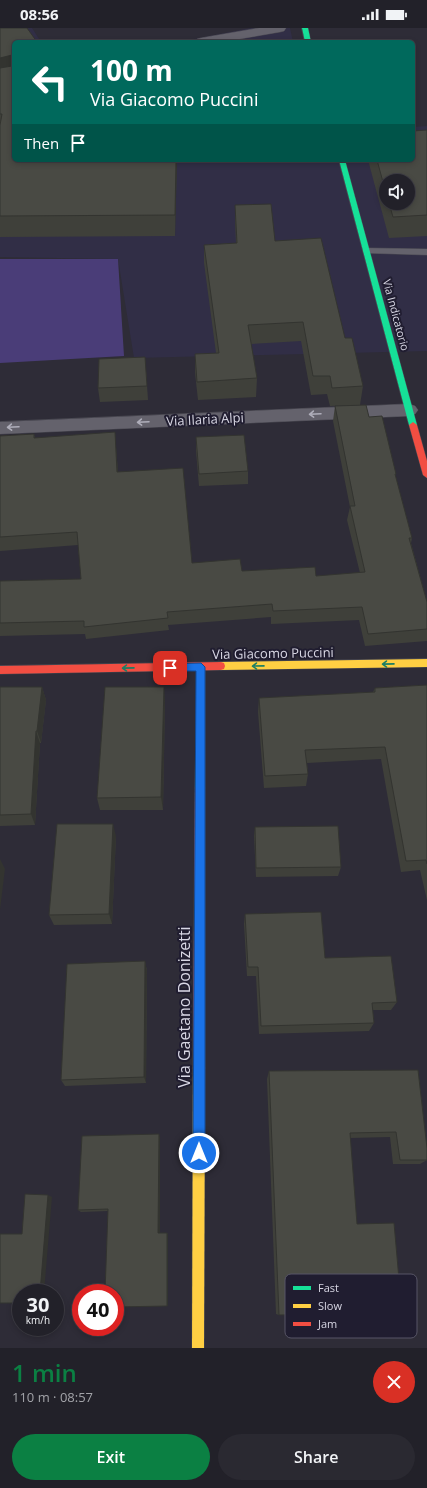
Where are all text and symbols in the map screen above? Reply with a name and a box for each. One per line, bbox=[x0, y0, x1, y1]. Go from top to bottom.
text: 08:56 bbox=[20, 4, 59, 24]
text: 100 m bbox=[90, 51, 173, 89]
icon: left bbox=[24, 56, 76, 108]
text: Via Giacomo Puccini bbox=[90, 87, 258, 111]
icon: arrive bbox=[67, 132, 89, 154]
text: Then bbox=[24, 133, 59, 153]
map controls bbox=[379, 174, 415, 210]
button: sound bbox=[379, 174, 415, 210]
street label: Via Indicatorio bbox=[380, 277, 413, 353]
street label: Via Ilaria Alpi bbox=[166, 408, 244, 430]
one-way arrow bbox=[309, 410, 322, 418]
one-way arrow bbox=[137, 418, 150, 425]
one-way arrow bbox=[7, 424, 20, 431]
street label: Via Giacomo Puccini bbox=[212, 643, 334, 663]
pin bbox=[153, 651, 187, 685]
icon: arrive bbox=[159, 657, 181, 679]
one-way arrow bbox=[382, 660, 395, 668]
one-way arrow bbox=[252, 662, 265, 670]
one-way arrow bbox=[122, 664, 135, 672]
street label: Via Gaetano Donizetti bbox=[173, 926, 195, 1088]
position arrow bbox=[178, 1132, 220, 1174]
legend bbox=[285, 1274, 417, 1338]
text: Fast bbox=[318, 1280, 339, 1295]
speed limit sign: 40 bbox=[72, 1284, 124, 1336]
text: 30 bbox=[27, 1291, 49, 1318]
text: Slow bbox=[318, 1298, 342, 1313]
text: km/h bbox=[26, 1313, 50, 1327]
text: Jam bbox=[317, 1316, 337, 1331]
text: 1 min bbox=[12, 1356, 77, 1389]
button: close bbox=[373, 1361, 415, 1403]
text: 110 m · 08:57 bbox=[12, 1388, 93, 1406]
button: Exit bbox=[12, 1434, 210, 1480]
button: Share bbox=[218, 1434, 415, 1480]

